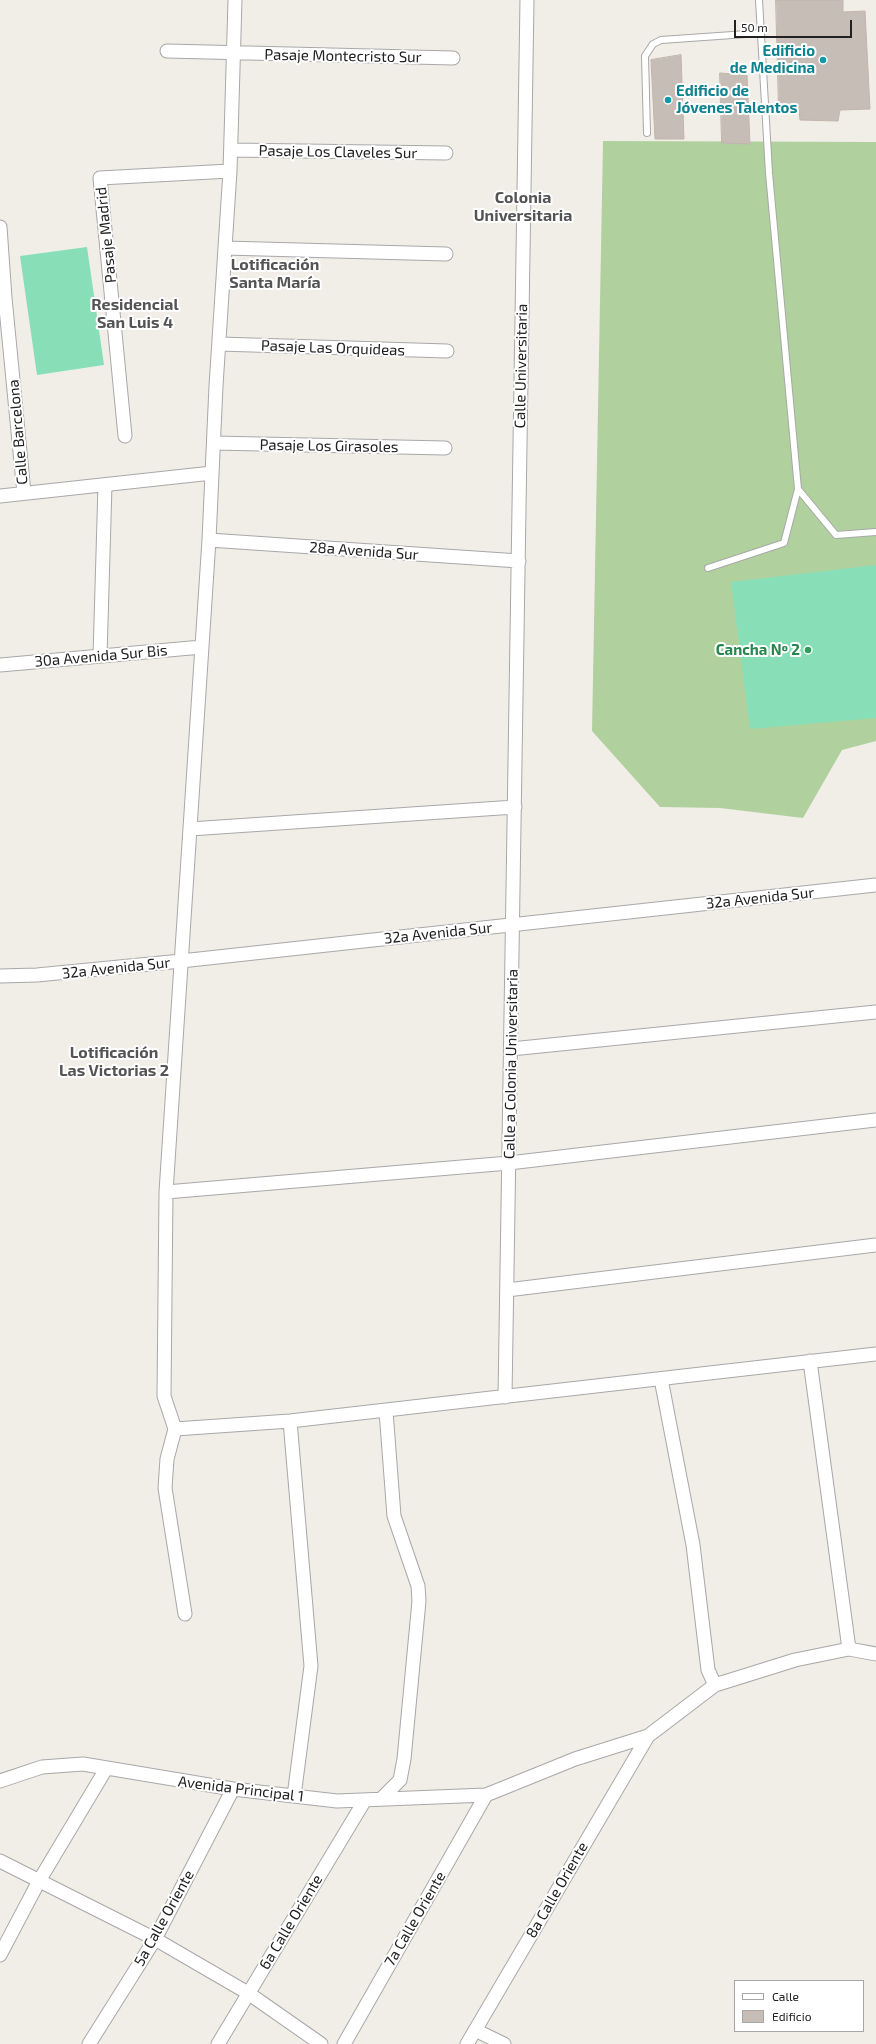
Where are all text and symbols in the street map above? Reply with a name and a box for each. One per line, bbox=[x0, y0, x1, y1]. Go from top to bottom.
scale bar bbox=[736, 12, 854, 38]
text: 50 m bbox=[741, 20, 768, 34]
place label: Edificio de Medicina bbox=[730, 42, 815, 77]
street label: Pasaje Montecristo Sur bbox=[264, 46, 422, 66]
marker: Edificio de Medicina bbox=[818, 55, 828, 65]
place label: Edificio de Jóvenes Talentos bbox=[676, 82, 797, 117]
marker: Edificio de Jóvenes Talentos bbox=[663, 95, 673, 105]
street label: Pasaje Los Claveles Sur bbox=[258, 142, 418, 162]
street label: Pasaje Madrid bbox=[92, 186, 120, 284]
district label: Colonia Universitaria bbox=[474, 188, 572, 226]
district label: Lotificación Santa María bbox=[229, 255, 321, 293]
district label: Residencial San Luis 4 bbox=[91, 295, 179, 333]
street label: Calle Universitaria bbox=[511, 303, 531, 429]
street label: Pasaje Las Orquideas bbox=[261, 336, 405, 360]
street label: Calle Barcelona bbox=[4, 379, 32, 485]
street label: Pasaje Los Girasoles bbox=[259, 436, 399, 456]
street label: 28a Avenida Sur bbox=[309, 538, 419, 564]
street label: 30a Avenida Sur Bis bbox=[34, 641, 168, 671]
place label: Cancha Nº 2 bbox=[716, 641, 800, 659]
marker: Cancha Nº 2 bbox=[803, 645, 813, 655]
street label: 32a Avenida Sur bbox=[705, 883, 815, 913]
street label: 32a Avenida Sur bbox=[383, 918, 493, 948]
street label: 32a Avenida Sur bbox=[61, 953, 171, 983]
street label: Calle a Colonia Universitaria bbox=[500, 969, 522, 1159]
district label: Lotificación Las Victorias 2 bbox=[59, 1043, 169, 1081]
street label: Avenida Principal 1 bbox=[177, 1772, 305, 1806]
street label: 8a Calle Oriente bbox=[522, 1839, 592, 1941]
street label: 5a Calle Oriente bbox=[130, 1867, 198, 1969]
street label: 7a Calle Oriente bbox=[381, 1868, 449, 1970]
street label: 6a Calle Oriente bbox=[256, 1871, 326, 1973]
legend bbox=[734, 1980, 864, 2032]
text: Calle bbox=[772, 1989, 799, 2003]
text: Edificio bbox=[772, 2009, 812, 2023]

